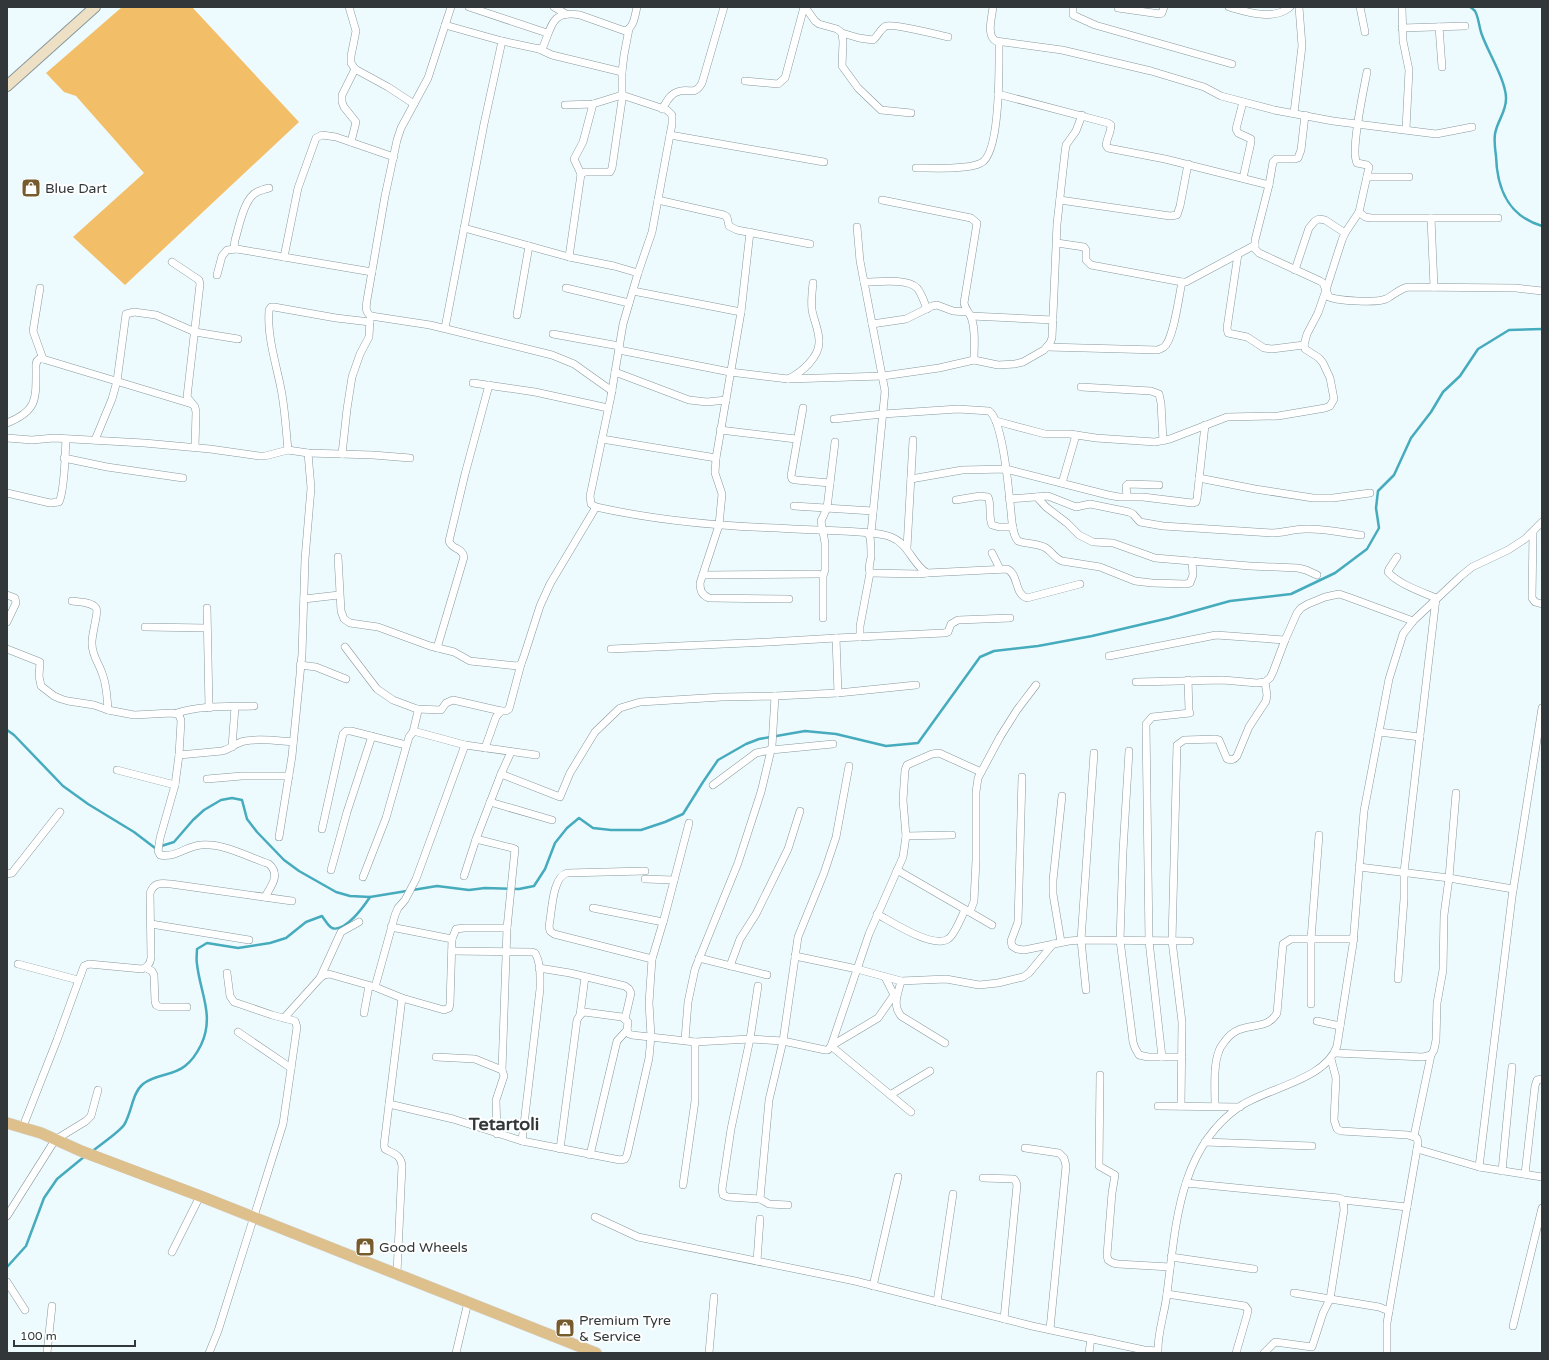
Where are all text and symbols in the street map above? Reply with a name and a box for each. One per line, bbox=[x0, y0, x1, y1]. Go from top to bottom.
shop icon: Blue Dart bbox=[20, 177, 42, 199]
place label: Blue Dart bbox=[45, 180, 108, 197]
district label: Tetartoli bbox=[468, 1113, 539, 1135]
shop icon: Good Wheels bbox=[354, 1236, 376, 1258]
place label: Good Wheels bbox=[379, 1239, 468, 1256]
place label: Premium Tyre & Service bbox=[579, 1312, 671, 1345]
shop icon: Premium Tyre & Service bbox=[554, 1317, 576, 1339]
scale bar bbox=[14, 1322, 135, 1348]
text: 100 m bbox=[20, 1329, 57, 1343]

